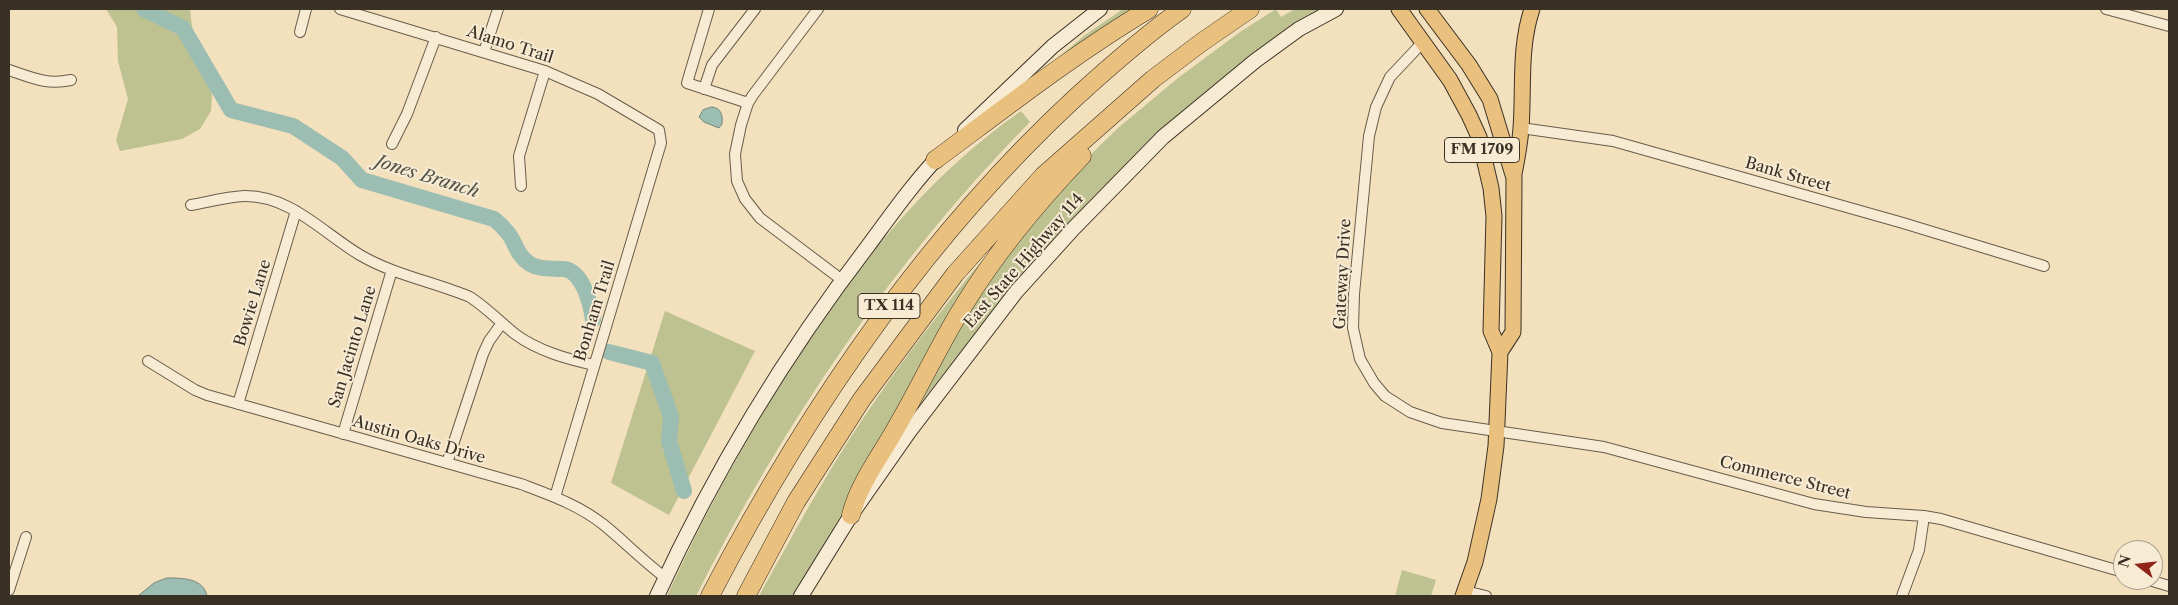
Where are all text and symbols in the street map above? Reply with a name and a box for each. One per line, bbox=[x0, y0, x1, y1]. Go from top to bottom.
street label: Alamo Trail bbox=[464, 22, 556, 68]
road number: FM 1709 bbox=[1444, 138, 1520, 162]
water label: Jones Branch bbox=[373, 151, 481, 203]
street label: Bank Street bbox=[1743, 154, 1833, 196]
street label: East State Highway 114 bbox=[960, 190, 1088, 332]
street label: Gateway Drive bbox=[1331, 218, 1355, 330]
street label: Bowie Lane bbox=[231, 257, 275, 349]
street label: Bonham Trail bbox=[571, 258, 619, 364]
street label: San Jacinto Lane bbox=[325, 283, 381, 411]
road number: TX 114 bbox=[858, 294, 920, 318]
street label: Austin Oaks Drive bbox=[351, 412, 487, 468]
street label: Commerce Street bbox=[1717, 452, 1853, 504]
north arrow bbox=[2113, 540, 2163, 590]
text: N bbox=[2114, 553, 2135, 569]

